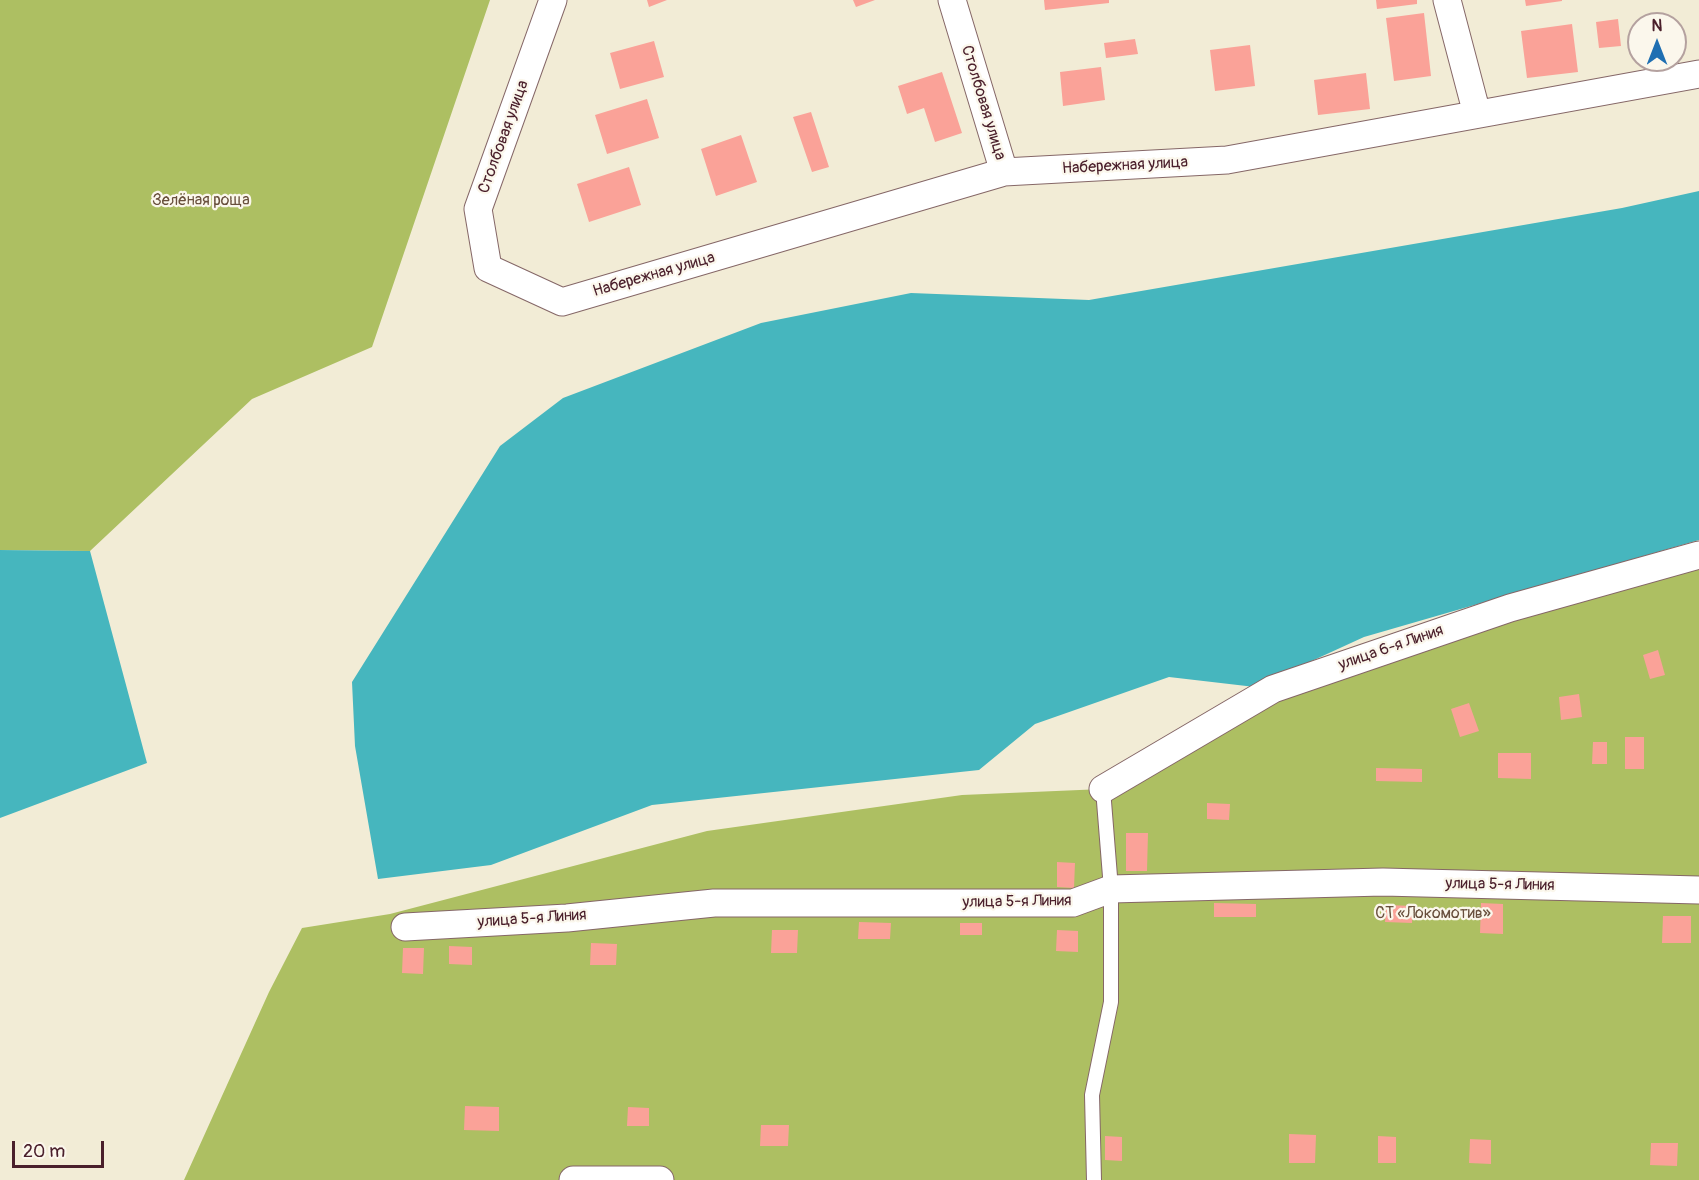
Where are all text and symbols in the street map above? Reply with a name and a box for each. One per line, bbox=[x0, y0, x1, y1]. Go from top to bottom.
north arrow bbox=[1627, 12, 1687, 72]
text: N bbox=[1652, 16, 1662, 36]
street label: Столбовая улица bbox=[956, 43, 1010, 163]
street label: Столбовая улица bbox=[475, 78, 533, 196]
street label: Набережная улица bbox=[1062, 153, 1188, 179]
park label: Зелёная роща bbox=[152, 191, 250, 211]
street label: Набережная улица bbox=[591, 248, 717, 302]
street label: улица 6-я Линия bbox=[1336, 621, 1446, 675]
street label: улица 5-я Линия bbox=[1445, 874, 1555, 896]
street label: улица 5-я Линия bbox=[962, 891, 1072, 913]
park label: СТ «Локомотив» bbox=[1375, 904, 1491, 924]
street label: улица 5-я Линия bbox=[477, 906, 587, 932]
scale bar bbox=[15, 1129, 106, 1167]
text: 20 m bbox=[23, 1140, 65, 1163]

